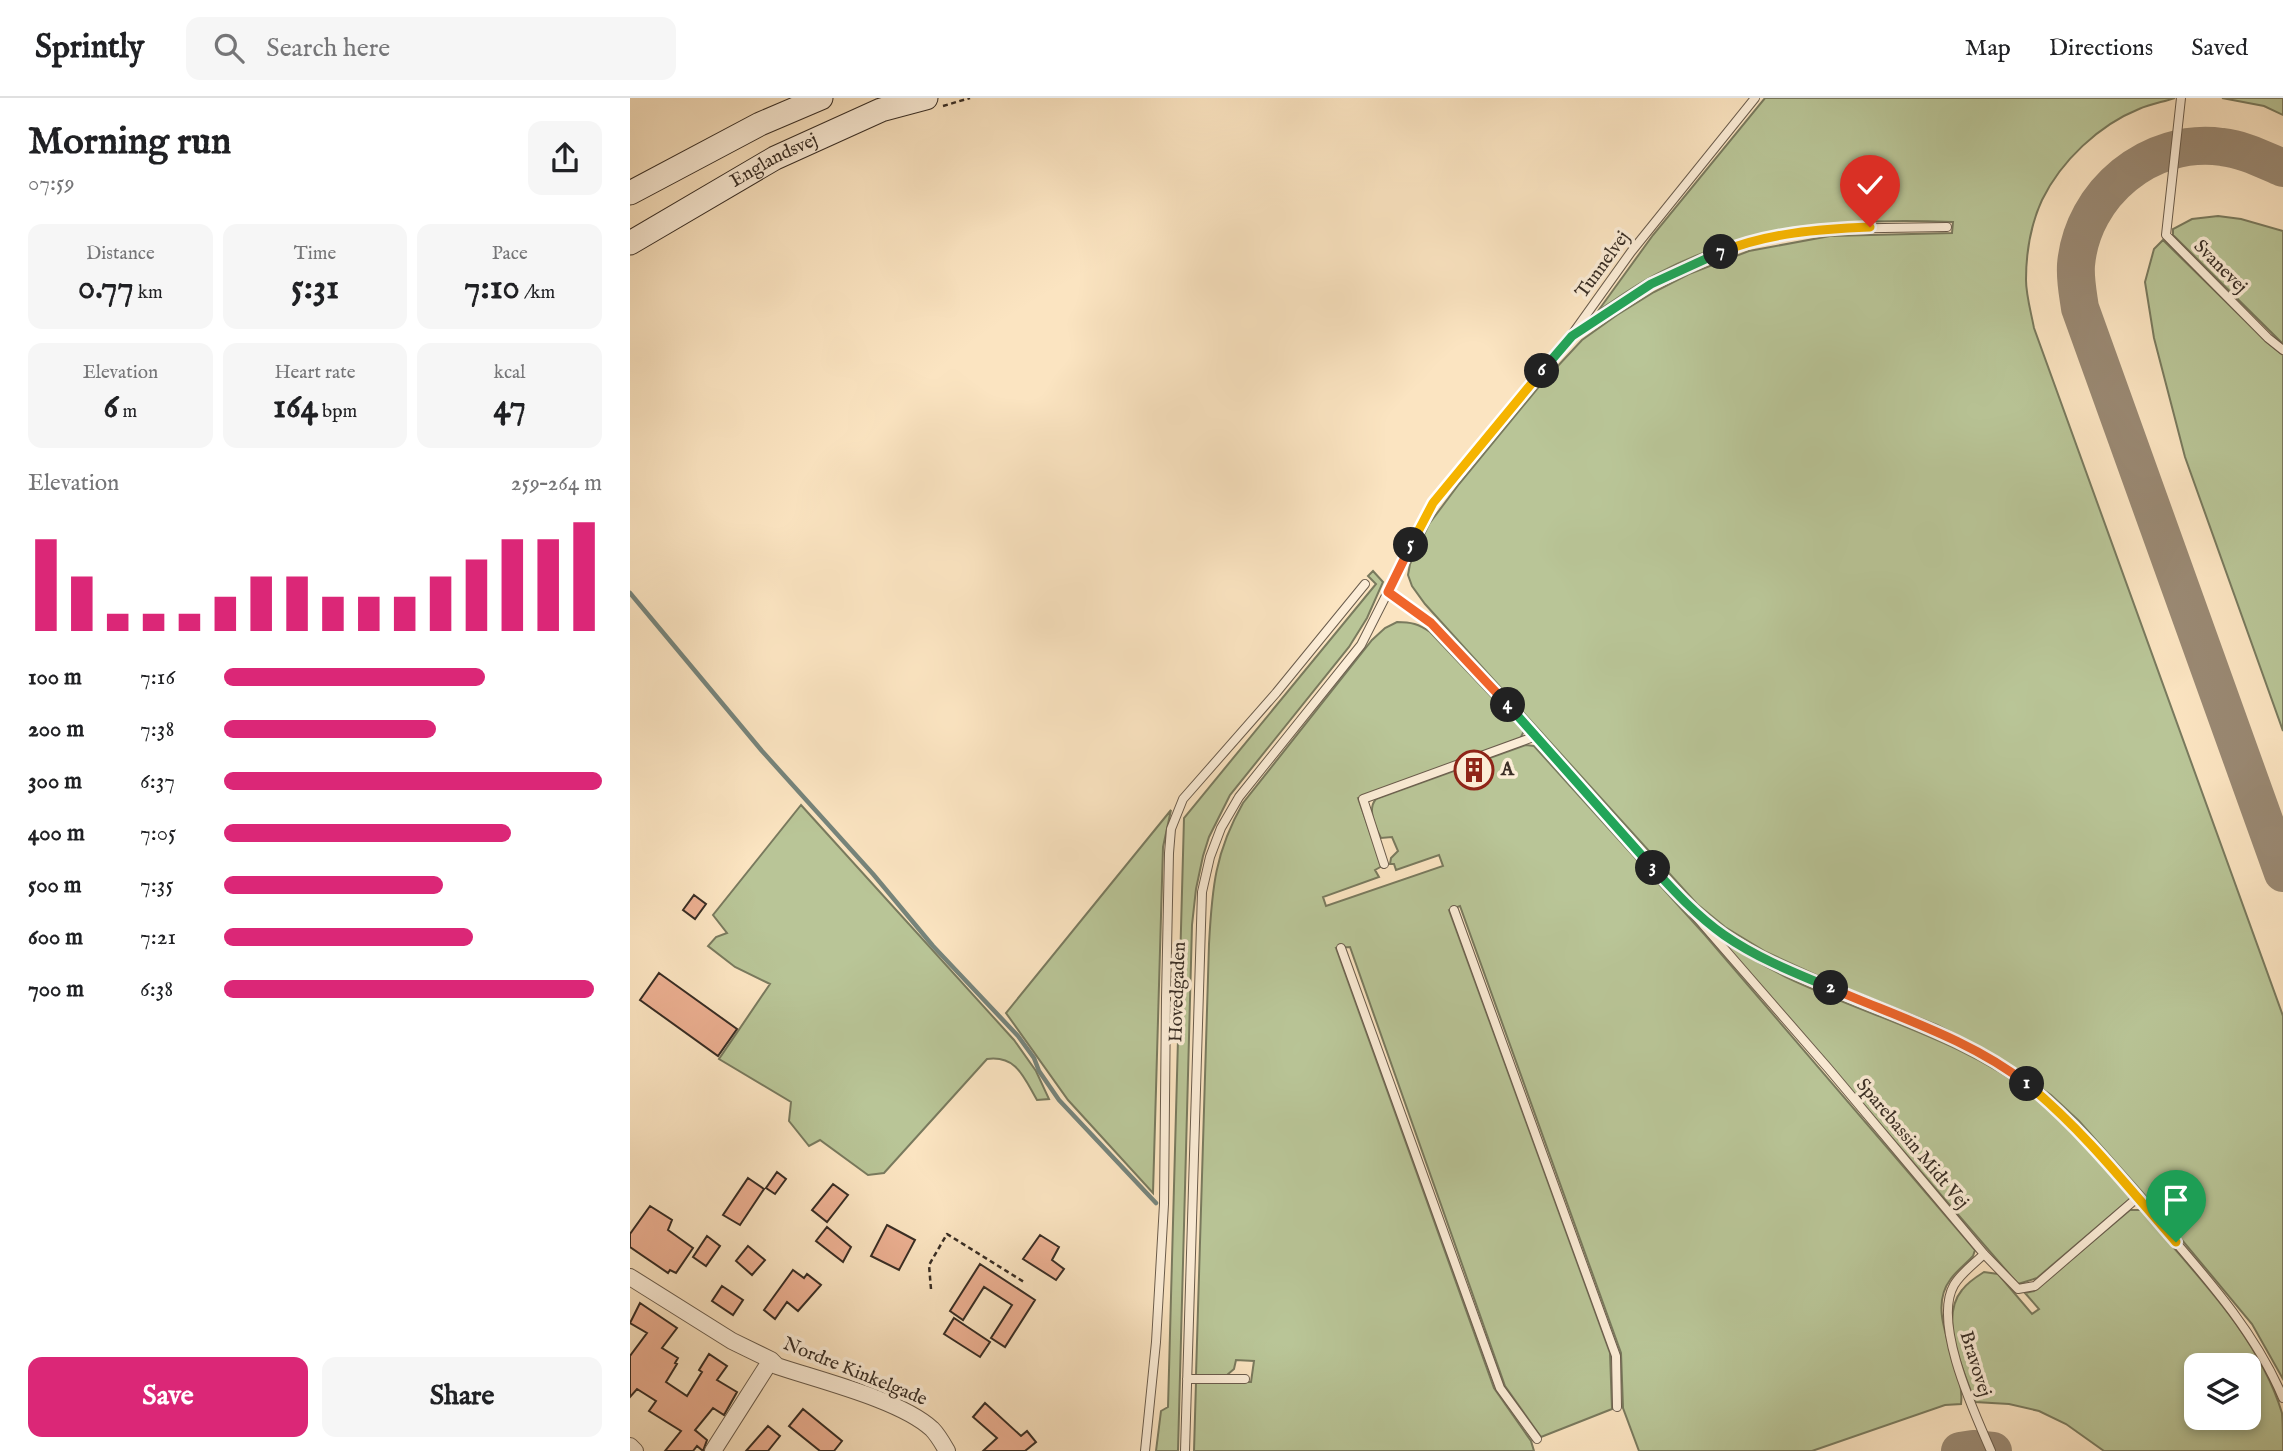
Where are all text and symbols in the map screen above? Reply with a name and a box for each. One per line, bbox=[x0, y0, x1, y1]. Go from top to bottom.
search box bbox=[186, 17, 676, 80]
text: Sprintly bbox=[35, 27, 144, 69]
icon: search bbox=[210, 29, 248, 67]
text: Search here bbox=[266, 32, 390, 65]
text: Map bbox=[1965, 33, 2011, 64]
text: Directions bbox=[2049, 33, 2153, 64]
text: Saved bbox=[2191, 33, 2248, 64]
text: Morning run bbox=[28, 119, 231, 167]
button: share bbox=[528, 121, 602, 195]
street label: Englandsvej bbox=[726, 128, 822, 194]
pin bbox=[1840, 155, 1900, 227]
icon: check bbox=[1851, 166, 1889, 204]
text: 07:59 bbox=[28, 169, 75, 198]
street label: Tunnelvej bbox=[1571, 227, 1635, 303]
pin: 7 bbox=[1704, 234, 1738, 270]
street label: Svanevej bbox=[2188, 235, 2252, 299]
text: 7 bbox=[1716, 239, 1725, 263]
text: Distance bbox=[86, 242, 155, 266]
text: Time bbox=[294, 242, 336, 266]
text: Pace bbox=[492, 242, 528, 266]
text: 0.77 bbox=[78, 266, 134, 311]
text: 5:31 bbox=[291, 266, 339, 311]
text: 7:10 bbox=[464, 266, 520, 311]
text: km bbox=[134, 281, 163, 305]
text: /km bbox=[520, 281, 555, 305]
pin: 6 bbox=[1524, 354, 1560, 388]
text: 6 bbox=[1537, 358, 1546, 382]
text: Elevation bbox=[83, 361, 158, 385]
text: Heart rate bbox=[274, 361, 356, 385]
text: kcal bbox=[494, 361, 526, 385]
text: 6 bbox=[104, 385, 118, 430]
text: 164 bbox=[273, 385, 318, 430]
text: 47 bbox=[493, 385, 526, 430]
text: m bbox=[118, 400, 137, 424]
text: bpm bbox=[318, 400, 357, 424]
text: Elevation bbox=[28, 469, 119, 498]
text: 259–264 m bbox=[511, 469, 602, 498]
pin: 5 bbox=[1394, 528, 1428, 562]
text: 5 bbox=[1407, 532, 1414, 556]
text: 100 m bbox=[28, 663, 82, 692]
text: 7:16 bbox=[140, 663, 175, 692]
pin: 4 bbox=[1490, 688, 1526, 722]
text: 4 bbox=[1503, 692, 1512, 716]
text: 200 m bbox=[28, 715, 84, 744]
text: 7:38 bbox=[140, 715, 174, 744]
building icon: A bbox=[1453, 749, 1495, 791]
place label: A bbox=[1500, 758, 1515, 782]
text: 300 m bbox=[28, 767, 82, 796]
text: 6:37 bbox=[140, 767, 175, 796]
text: 400 m bbox=[28, 819, 85, 848]
text: 7:05 bbox=[140, 819, 176, 848]
pin: 3 bbox=[1636, 850, 1670, 886]
text: 3 bbox=[1649, 855, 1656, 879]
text: 500 m bbox=[28, 871, 82, 900]
text: 7:35 bbox=[140, 871, 174, 900]
text: 600 m bbox=[28, 923, 83, 952]
text: 7:21 bbox=[140, 923, 176, 952]
street label: Hovedgaden bbox=[1164, 941, 1192, 1043]
pin: 2 bbox=[1814, 970, 1848, 1006]
text: 700 m bbox=[28, 975, 84, 1004]
text: 6:38 bbox=[140, 975, 173, 1004]
text: 2 bbox=[1826, 975, 1835, 999]
pin: 1 bbox=[2010, 1066, 2044, 1102]
text: 1 bbox=[2023, 1071, 2030, 1095]
street label: Sparebassin Midt Vej bbox=[1850, 1074, 1974, 1214]
pin bbox=[2146, 1170, 2206, 1242]
icon: arrive bbox=[2157, 1181, 2195, 1219]
street label: Bravovej bbox=[1954, 1328, 1996, 1400]
street label: Nordre Kinkelgade bbox=[779, 1332, 931, 1412]
map controls bbox=[2184, 1353, 2261, 1430]
button: layers bbox=[2184, 1353, 2261, 1430]
button: Save bbox=[28, 1357, 308, 1437]
button: Share bbox=[322, 1357, 602, 1437]

